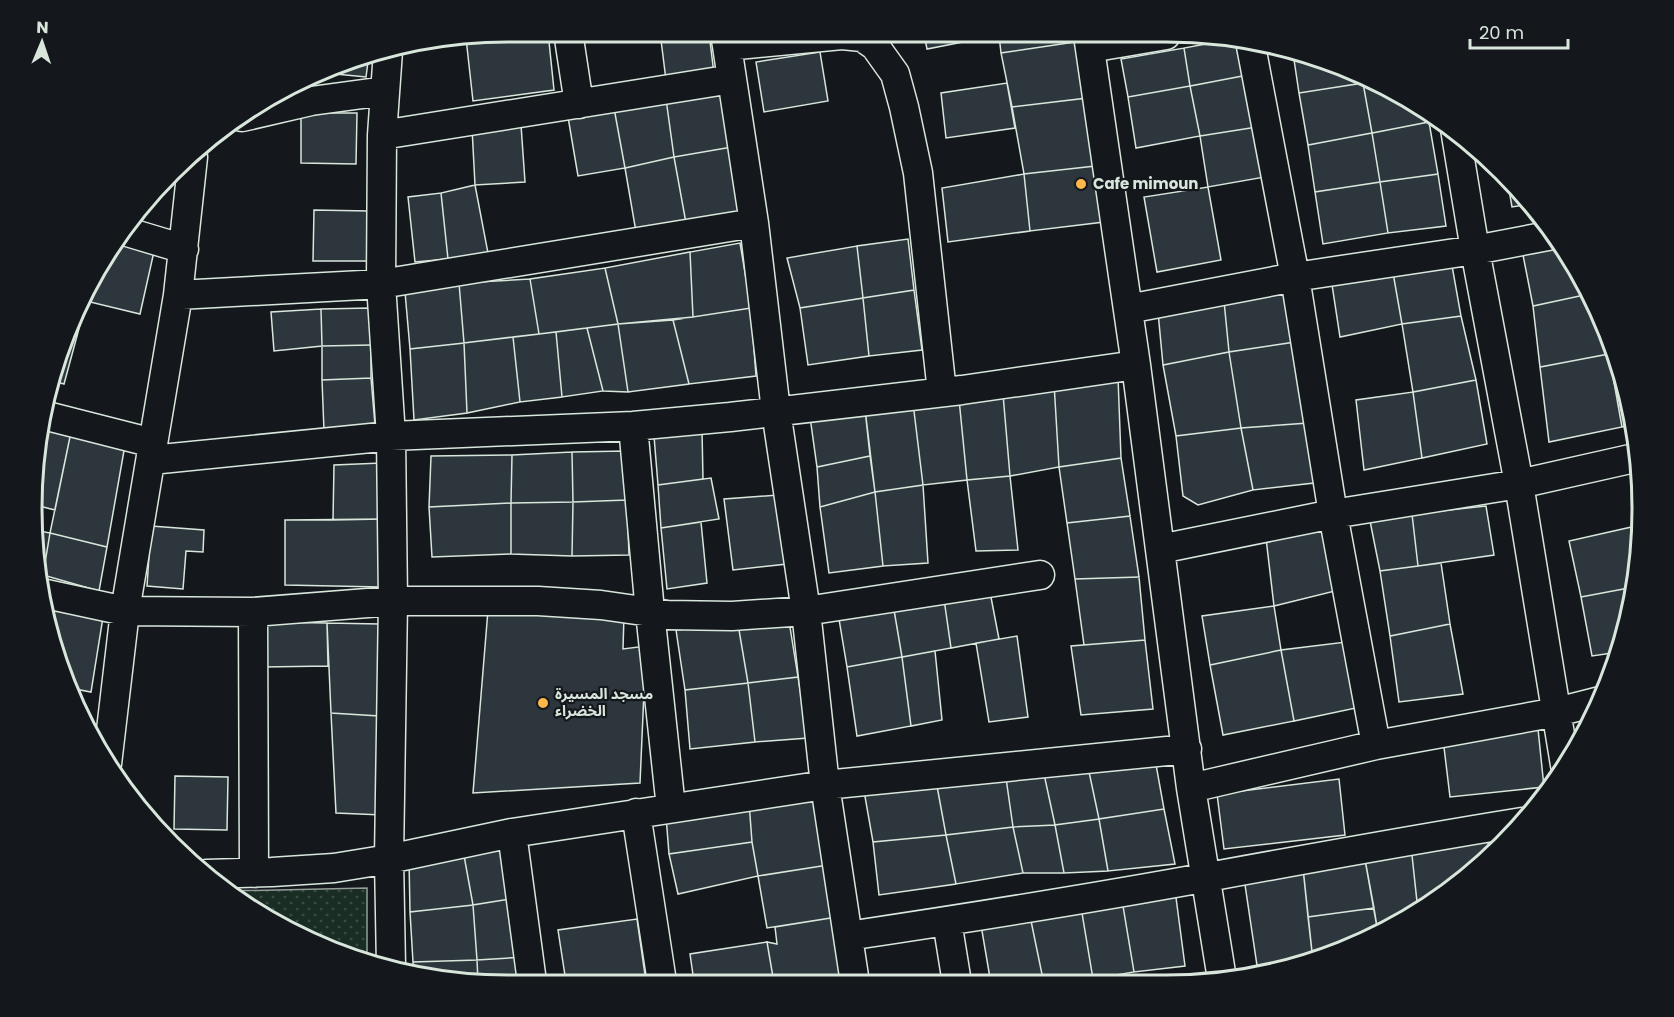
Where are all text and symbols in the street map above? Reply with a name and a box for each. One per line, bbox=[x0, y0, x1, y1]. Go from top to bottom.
north arrow bbox=[12, 12, 72, 72]
scale bar bbox=[1470, 12, 1568, 50]
text: N bbox=[36, 16, 49, 39]
text: 20 m bbox=[1479, 20, 1524, 45]
place label: Cafe mimoun bbox=[1093, 173, 1198, 194]
marker: Cafe mimoun bbox=[1074, 177, 1088, 191]
place label: مسجد المسيرة الخضراء bbox=[555, 683, 653, 721]
marker: مسجد المسيرة الخضراء bbox=[536, 696, 550, 710]

